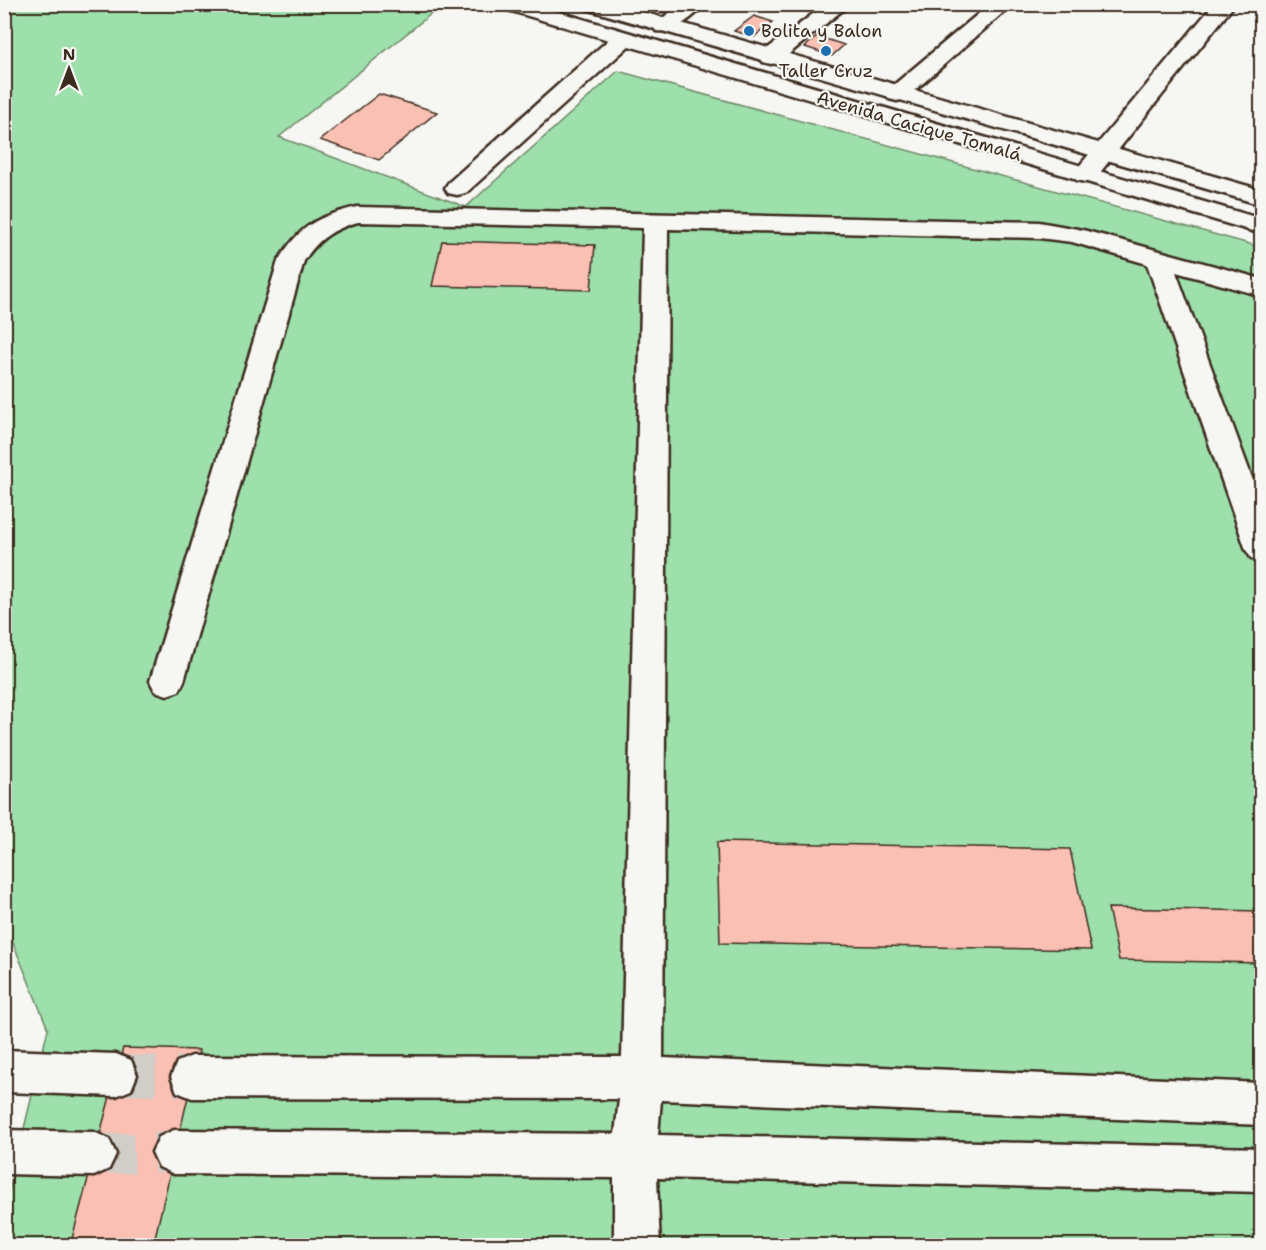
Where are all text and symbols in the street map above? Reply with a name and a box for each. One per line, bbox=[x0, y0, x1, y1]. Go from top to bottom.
place label: Bolita y Balon bbox=[761, 19, 882, 43]
marker: Bolita y Balon bbox=[742, 24, 756, 38]
north arrow bbox=[39, 39, 99, 99]
text: N bbox=[63, 44, 75, 65]
marker: Taller Cruz bbox=[819, 44, 833, 58]
place label: Taller Cruz bbox=[779, 59, 873, 83]
street label: Avenida Cacique Tomalá bbox=[814, 85, 1024, 167]

